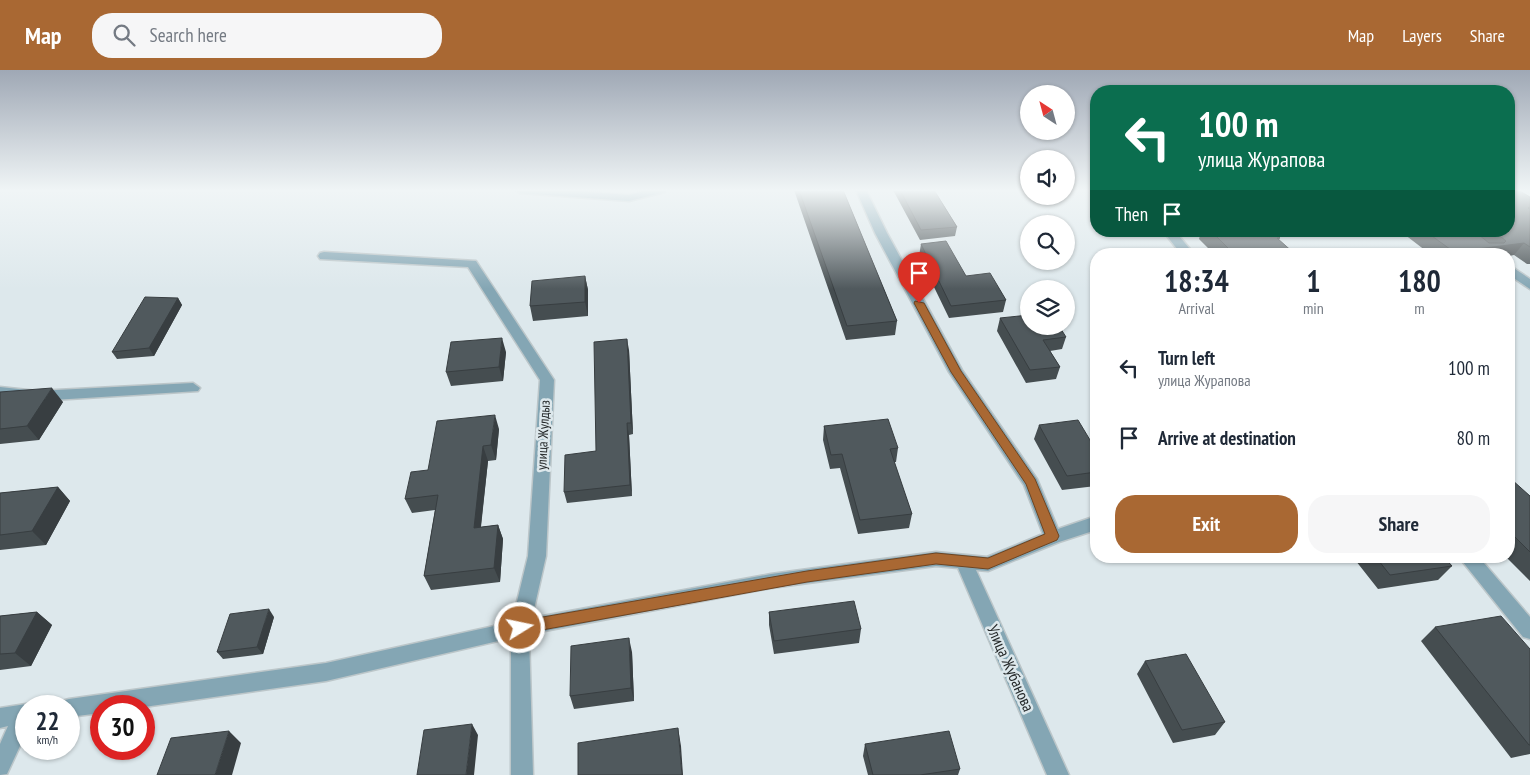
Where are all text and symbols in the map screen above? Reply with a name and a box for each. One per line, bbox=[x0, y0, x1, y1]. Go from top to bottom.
search box bbox=[92, 13, 442, 58]
text: Map bbox=[25, 20, 62, 51]
icon: search bbox=[110, 21, 138, 49]
text: Search here bbox=[150, 23, 227, 47]
text: Map bbox=[1348, 24, 1374, 47]
text: Layers bbox=[1402, 24, 1442, 47]
text: Share bbox=[1470, 24, 1505, 47]
north arrow bbox=[1020, 85, 1075, 140]
map controls bbox=[1020, 85, 1075, 335]
text: 100 m bbox=[1198, 101, 1279, 147]
icon: left bbox=[1115, 105, 1180, 170]
text: улица Журапова bbox=[1198, 145, 1325, 173]
button: sound bbox=[1020, 150, 1075, 205]
icon: arrive bbox=[1158, 200, 1186, 228]
text: Then bbox=[1115, 202, 1148, 226]
button: search bbox=[1020, 215, 1075, 270]
pin bbox=[898, 252, 940, 303]
icon: arrive bbox=[905, 259, 933, 287]
text: 18:34 bbox=[1164, 261, 1229, 300]
text: 1 bbox=[1306, 261, 1321, 300]
text: 180 bbox=[1398, 261, 1441, 300]
button: layers bbox=[1020, 280, 1075, 335]
text: Arrival bbox=[1178, 298, 1215, 318]
text: min bbox=[1303, 298, 1324, 318]
text: m bbox=[1414, 298, 1425, 318]
text: Turn left bbox=[1158, 346, 1215, 370]
icon: left bbox=[1115, 354, 1143, 382]
text: 100 m bbox=[1448, 356, 1490, 380]
text: улица Журапова bbox=[1158, 370, 1251, 390]
street label: улица Жулдыз bbox=[532, 399, 554, 470]
icon: arrive bbox=[1115, 424, 1143, 452]
text: Arrive at destination bbox=[1158, 426, 1296, 450]
text: 80 m bbox=[1457, 426, 1490, 450]
button: Exit bbox=[1115, 495, 1298, 553]
button: Share bbox=[1308, 495, 1490, 553]
position arrow bbox=[493, 601, 545, 653]
street label: Улица Жубанова bbox=[983, 622, 1039, 714]
speed limit sign: 30 bbox=[90, 695, 155, 760]
text: 22 bbox=[36, 705, 59, 737]
text: km/h bbox=[37, 732, 58, 747]

